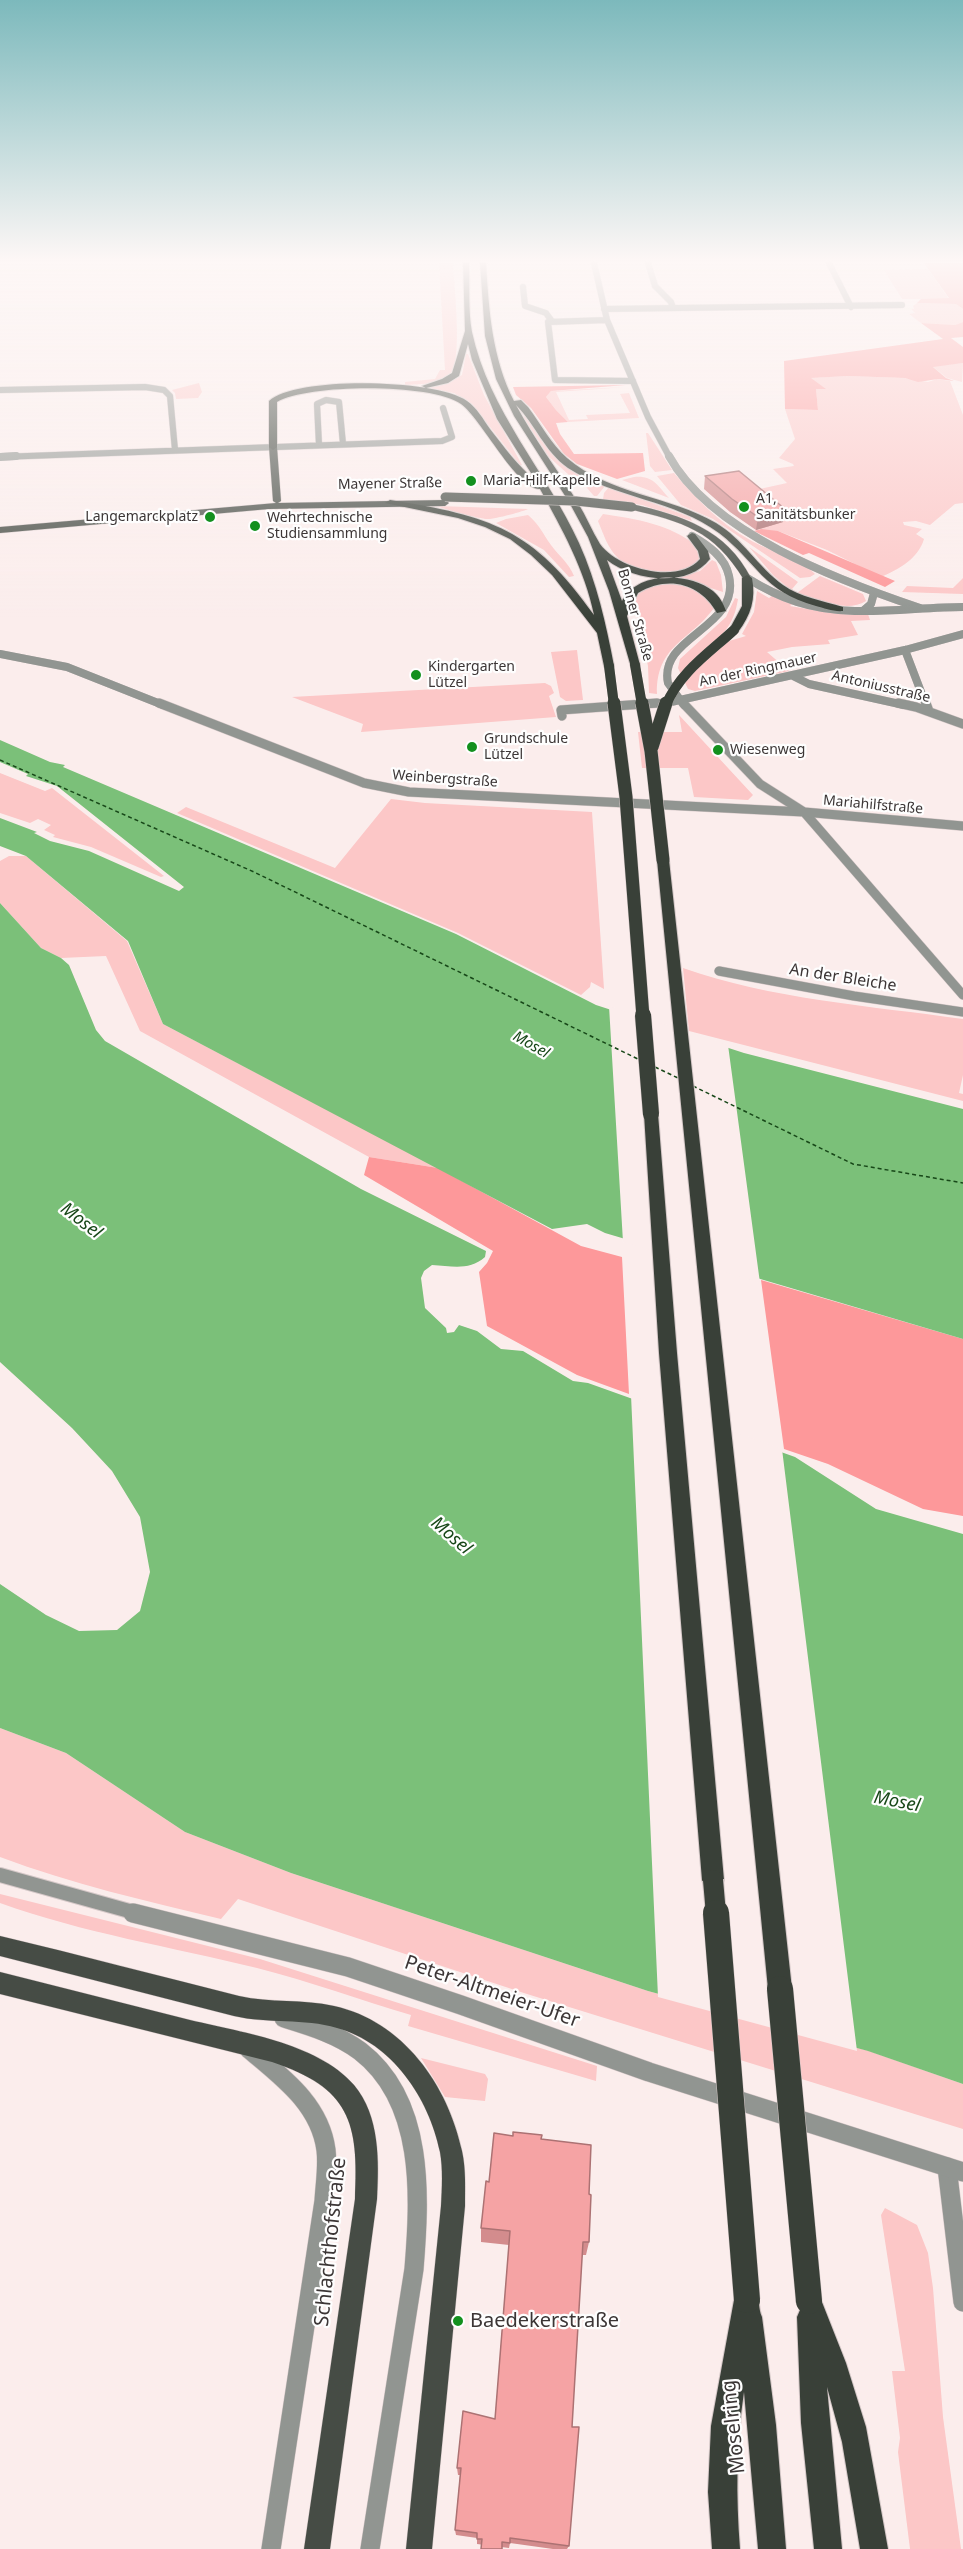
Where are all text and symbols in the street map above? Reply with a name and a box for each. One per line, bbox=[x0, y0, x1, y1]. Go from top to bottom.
place label: Maria-Hilf-Kapelle bbox=[483, 473, 600, 489]
marker: Maria-Hilf-Kapelle bbox=[464, 474, 478, 488]
street label: Mayener Straße bbox=[338, 475, 442, 493]
place label: A1, Sanitätsbunker bbox=[756, 491, 856, 524]
marker: A1, Sanitätsbunker bbox=[737, 500, 751, 514]
place label: Langemarckplatz bbox=[85, 509, 198, 525]
marker: Langemarckplatz bbox=[203, 510, 217, 524]
place label: Wehrtechnische Studiensammlung bbox=[267, 510, 387, 542]
marker: Wehrtechnische Studiensammlung bbox=[248, 519, 262, 533]
street label: Bonner Straße bbox=[614, 567, 656, 663]
street label: An der Ringmauer bbox=[698, 649, 818, 691]
place label: Kindergarten Lützel bbox=[428, 659, 515, 692]
marker: Kindergarten Lützel bbox=[409, 668, 423, 682]
street label: Antoniusstraße bbox=[830, 668, 932, 706]
place label: Grundschule Lützel bbox=[484, 731, 568, 764]
marker: Grundschule Lützel bbox=[465, 740, 479, 754]
place label: Wiesenweg bbox=[730, 742, 805, 758]
marker: Wiesenweg bbox=[711, 743, 725, 757]
street label: Weinbergstraße bbox=[392, 767, 498, 791]
street label: Mariahilfstraße bbox=[822, 792, 924, 818]
street label: An der Bleiche bbox=[788, 960, 898, 996]
water label: Mosel bbox=[510, 1027, 552, 1063]
water label: Mosel bbox=[56, 1198, 106, 1244]
water label: Mosel bbox=[426, 1513, 476, 1559]
water label: Mosel bbox=[872, 1787, 922, 1817]
street label: Peter-Altmeier-Ufer bbox=[401, 1951, 583, 2033]
street label: Schlachthofstraße bbox=[310, 2156, 352, 2328]
place label: Baedekerstraße bbox=[470, 2309, 619, 2333]
marker: Baedekerstraße bbox=[451, 2314, 465, 2328]
street label: Moselring bbox=[717, 2379, 751, 2475]

